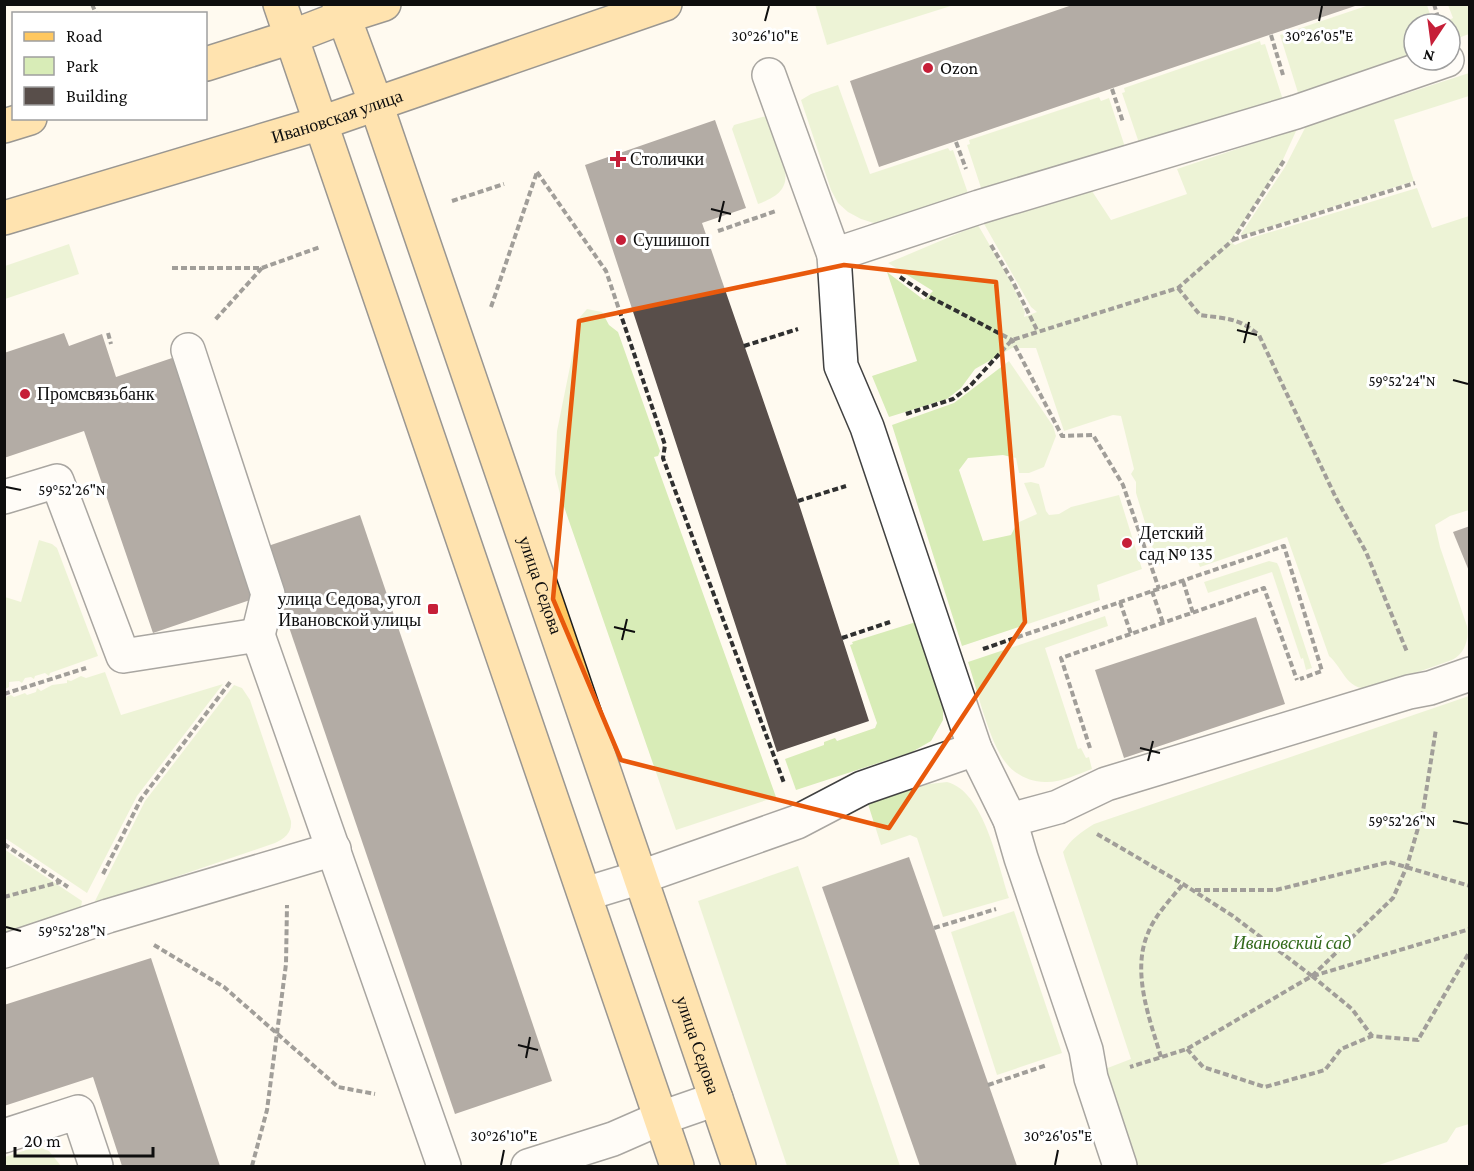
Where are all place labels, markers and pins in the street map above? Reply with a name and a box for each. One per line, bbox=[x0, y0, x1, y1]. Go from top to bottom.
place label: Ozon bbox=[940, 58, 979, 78]
marker: Ozon bbox=[921, 61, 935, 75]
place label: Столички bbox=[630, 149, 705, 169]
marker: Столички bbox=[611, 152, 625, 166]
place label: Сушишоп bbox=[633, 230, 710, 250]
marker: Сушишоп bbox=[614, 233, 628, 247]
place label: Промсвязьбанк bbox=[37, 384, 155, 404]
marker: Промсвязьбанк bbox=[18, 387, 32, 401]
place label: Детский сад № 135 bbox=[1139, 523, 1213, 564]
marker: Детский сад № 135 bbox=[1120, 536, 1134, 550]
place label: улица Седова, угол Ивановской улицы bbox=[278, 589, 421, 630]
marker: улица Седова, угол Ивановской улицы bbox=[426, 602, 440, 616]

